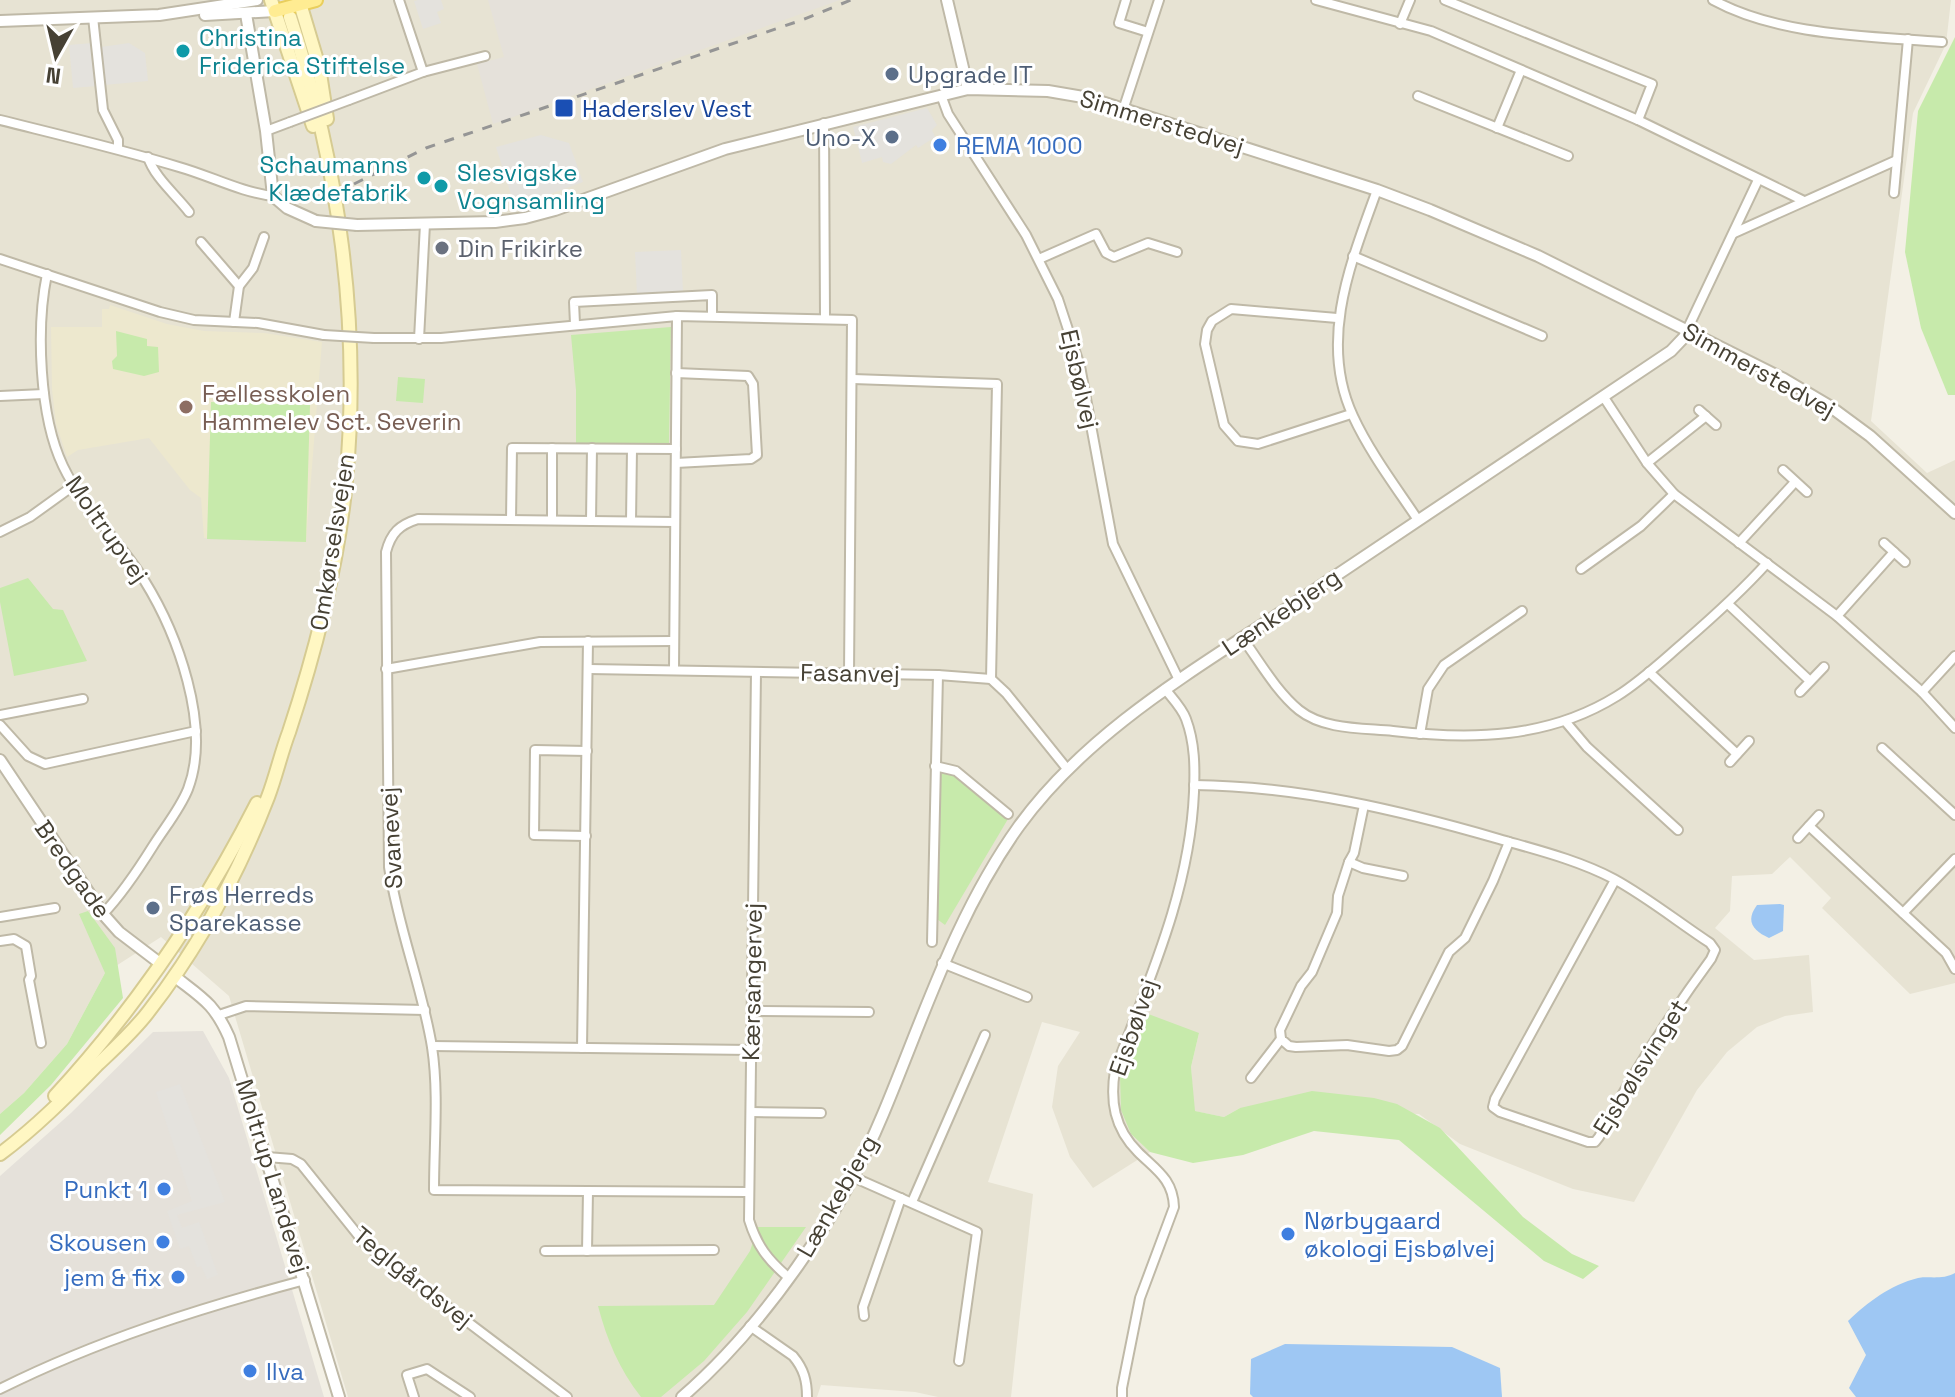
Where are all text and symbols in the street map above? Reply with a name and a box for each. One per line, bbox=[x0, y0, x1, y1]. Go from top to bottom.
north arrow bbox=[16, 16, 96, 96]
place label: Christina Friderica Stiftelse bbox=[199, 22, 405, 81]
marker: Christina Friderica Stiftelse bbox=[174, 42, 192, 60]
place label: Upgrade IT bbox=[908, 59, 1033, 90]
text: N bbox=[44, 61, 62, 91]
marker: Upgrade IT bbox=[883, 65, 901, 83]
street label: Simmerstedvej bbox=[1076, 82, 1248, 162]
place label: Haderslev Vest bbox=[582, 93, 752, 124]
marker: Haderslev Vest bbox=[553, 97, 575, 119]
place label: Uno-X bbox=[805, 122, 876, 153]
marker: Uno-X bbox=[883, 128, 901, 146]
place label: REMA 1000 bbox=[956, 130, 1083, 161]
marker: REMA 1000 bbox=[931, 136, 949, 154]
place label: Schaumanns Klædefabrik bbox=[260, 149, 408, 208]
place label: Slesvigske Vognsamling bbox=[457, 157, 605, 216]
marker: Schaumanns Klædefabrik bbox=[415, 169, 433, 187]
marker: Slesvigske Vognsamling bbox=[432, 177, 450, 195]
place label: Din Frikirke bbox=[458, 233, 583, 264]
marker: Din Frikirke bbox=[433, 239, 451, 257]
street label: Simmerstedvej bbox=[1677, 315, 1841, 425]
street label: Ejsbølvej bbox=[1054, 326, 1106, 432]
place label: Fællesskolen Hammelev Sct. Severin bbox=[202, 378, 462, 437]
marker: Fællesskolen Hammelev Sct. Severin bbox=[177, 398, 195, 416]
street label: Omkørselsvejen bbox=[303, 451, 361, 633]
street label: Moltrupvej bbox=[59, 469, 155, 589]
street label: Lænkebjerg bbox=[1216, 561, 1346, 663]
street label: Fasanvej bbox=[800, 657, 900, 689]
street label: Svanevej bbox=[373, 786, 409, 890]
street label: Bredgade bbox=[28, 814, 118, 924]
place label: Frøs Herreds Sparekasse bbox=[169, 879, 314, 938]
marker: Frøs Herreds Sparekasse bbox=[144, 899, 162, 917]
street label: Kærsangervej bbox=[735, 903, 769, 1061]
street label: Ejsbølvej bbox=[1102, 974, 1164, 1080]
street label: Ejsbølsvinget bbox=[1586, 993, 1694, 1141]
street label: Moltrup Landevej bbox=[229, 1075, 317, 1277]
street label: Lænkebjerg bbox=[790, 1129, 884, 1263]
place label: Punkt 1 bbox=[64, 1174, 148, 1205]
marker: Punkt 1 bbox=[155, 1180, 173, 1198]
place label: Nørbygaard økologi Ejsbølvej bbox=[1304, 1205, 1495, 1264]
street label: Teglgårdsvej bbox=[347, 1219, 479, 1335]
marker: Nørbygaard økologi Ejsbølvej bbox=[1279, 1225, 1297, 1243]
place label: Skousen bbox=[49, 1227, 147, 1258]
marker: Skousen bbox=[154, 1233, 172, 1251]
place label: jem & fix bbox=[63, 1262, 162, 1293]
marker: jem & fix bbox=[169, 1268, 187, 1286]
place label: Ilva bbox=[266, 1356, 304, 1387]
marker: Ilva bbox=[241, 1362, 259, 1380]

